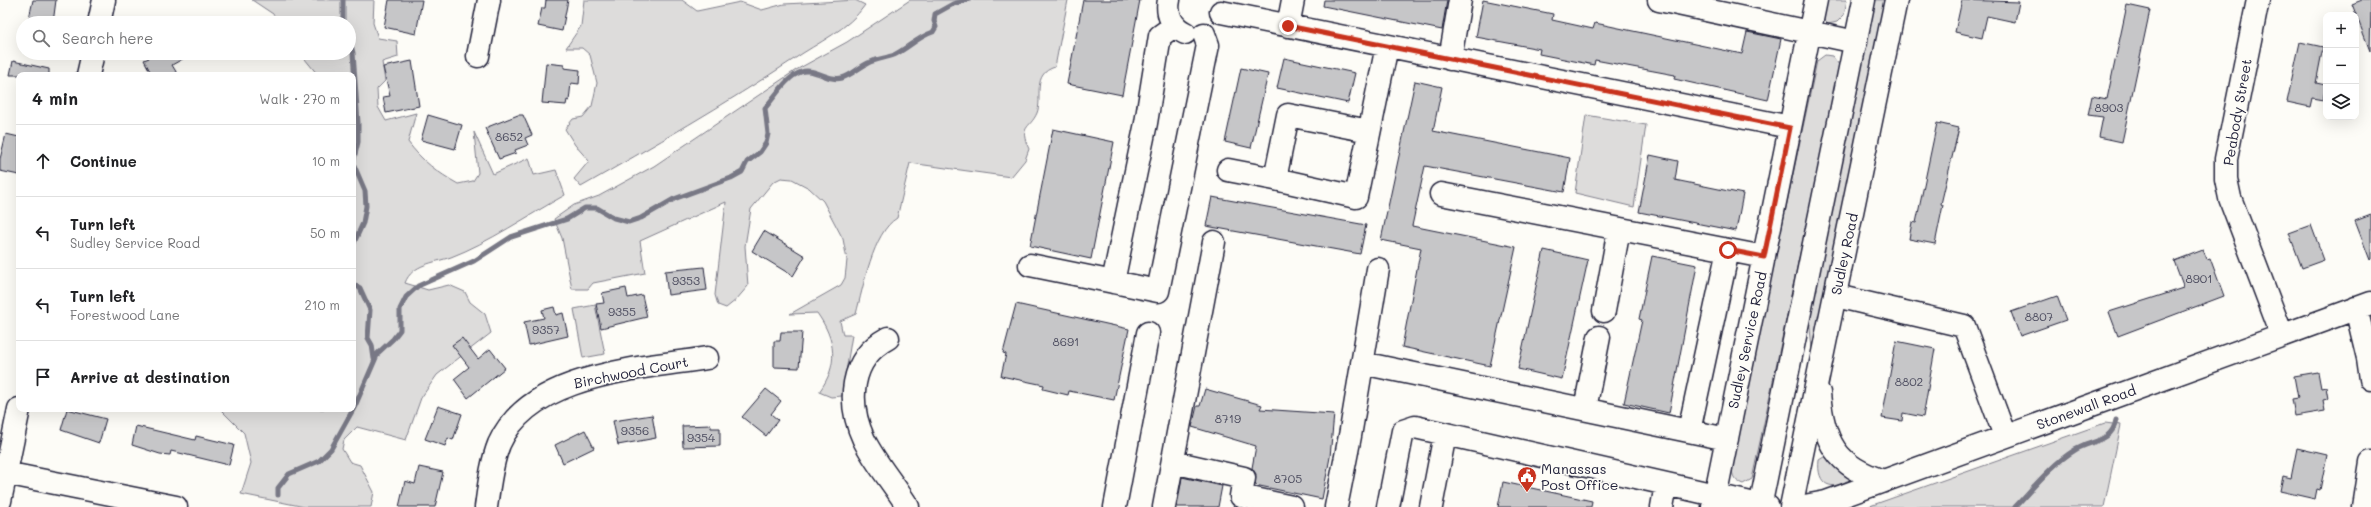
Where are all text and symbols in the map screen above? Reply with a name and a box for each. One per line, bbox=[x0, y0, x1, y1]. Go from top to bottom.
map controls bbox=[2323, 12, 2359, 120]
button: + bbox=[2323, 12, 2359, 48]
search box bbox=[16, 16, 356, 60]
route end bbox=[1279, 17, 1297, 35]
icon: search bbox=[30, 27, 52, 49]
text: Search here bbox=[62, 28, 153, 48]
button: − bbox=[2323, 48, 2359, 84]
street label: Peabody Street bbox=[2218, 57, 2256, 167]
button: layers bbox=[2323, 84, 2359, 120]
text: 4 min bbox=[32, 87, 78, 109]
text: Walk · 270 m bbox=[259, 90, 340, 107]
house number: 8903 bbox=[2095, 99, 2123, 115]
house number: 8652 bbox=[495, 128, 523, 144]
icon: ahead bbox=[32, 150, 54, 172]
text: Continue bbox=[70, 151, 137, 171]
text: 10 m bbox=[312, 152, 340, 169]
street label: Sudley Road bbox=[1826, 211, 1862, 297]
text: Turn left bbox=[70, 214, 135, 234]
icon: left bbox=[32, 222, 54, 244]
text: 50 m bbox=[310, 224, 340, 241]
text: Sudley Service Road bbox=[70, 234, 200, 251]
route start bbox=[1719, 241, 1737, 259]
street label: Sudley Service Road bbox=[1723, 269, 1771, 410]
house number: 8901 bbox=[2185, 270, 2213, 286]
house number: 9353 bbox=[672, 272, 700, 288]
text: Turn left bbox=[70, 286, 135, 306]
icon: left bbox=[32, 294, 54, 316]
text: 210 m bbox=[304, 296, 340, 313]
house number: 9355 bbox=[608, 303, 636, 319]
text: Forestwood Lane bbox=[70, 306, 180, 323]
house number: 8807 bbox=[2025, 308, 2054, 324]
house number: 9357 bbox=[532, 321, 560, 337]
house number: 8691 bbox=[1053, 333, 1079, 349]
street label: Birchwood Court bbox=[572, 352, 690, 392]
icon: arrive bbox=[32, 366, 54, 388]
text: Arrive at destination bbox=[70, 367, 230, 387]
house number: 8802 bbox=[1895, 373, 1923, 389]
street label: Stonewall Road bbox=[2034, 380, 2139, 434]
house number: 8719 bbox=[1215, 410, 1241, 426]
house number: 9356 bbox=[621, 422, 649, 438]
house number: 9354 bbox=[687, 429, 715, 445]
place label: Manassas Post Office bbox=[1541, 459, 1618, 494]
public building icon: Manassas Post Office bbox=[1516, 465, 1538, 493]
house number: 8705 bbox=[1274, 470, 1302, 486]

